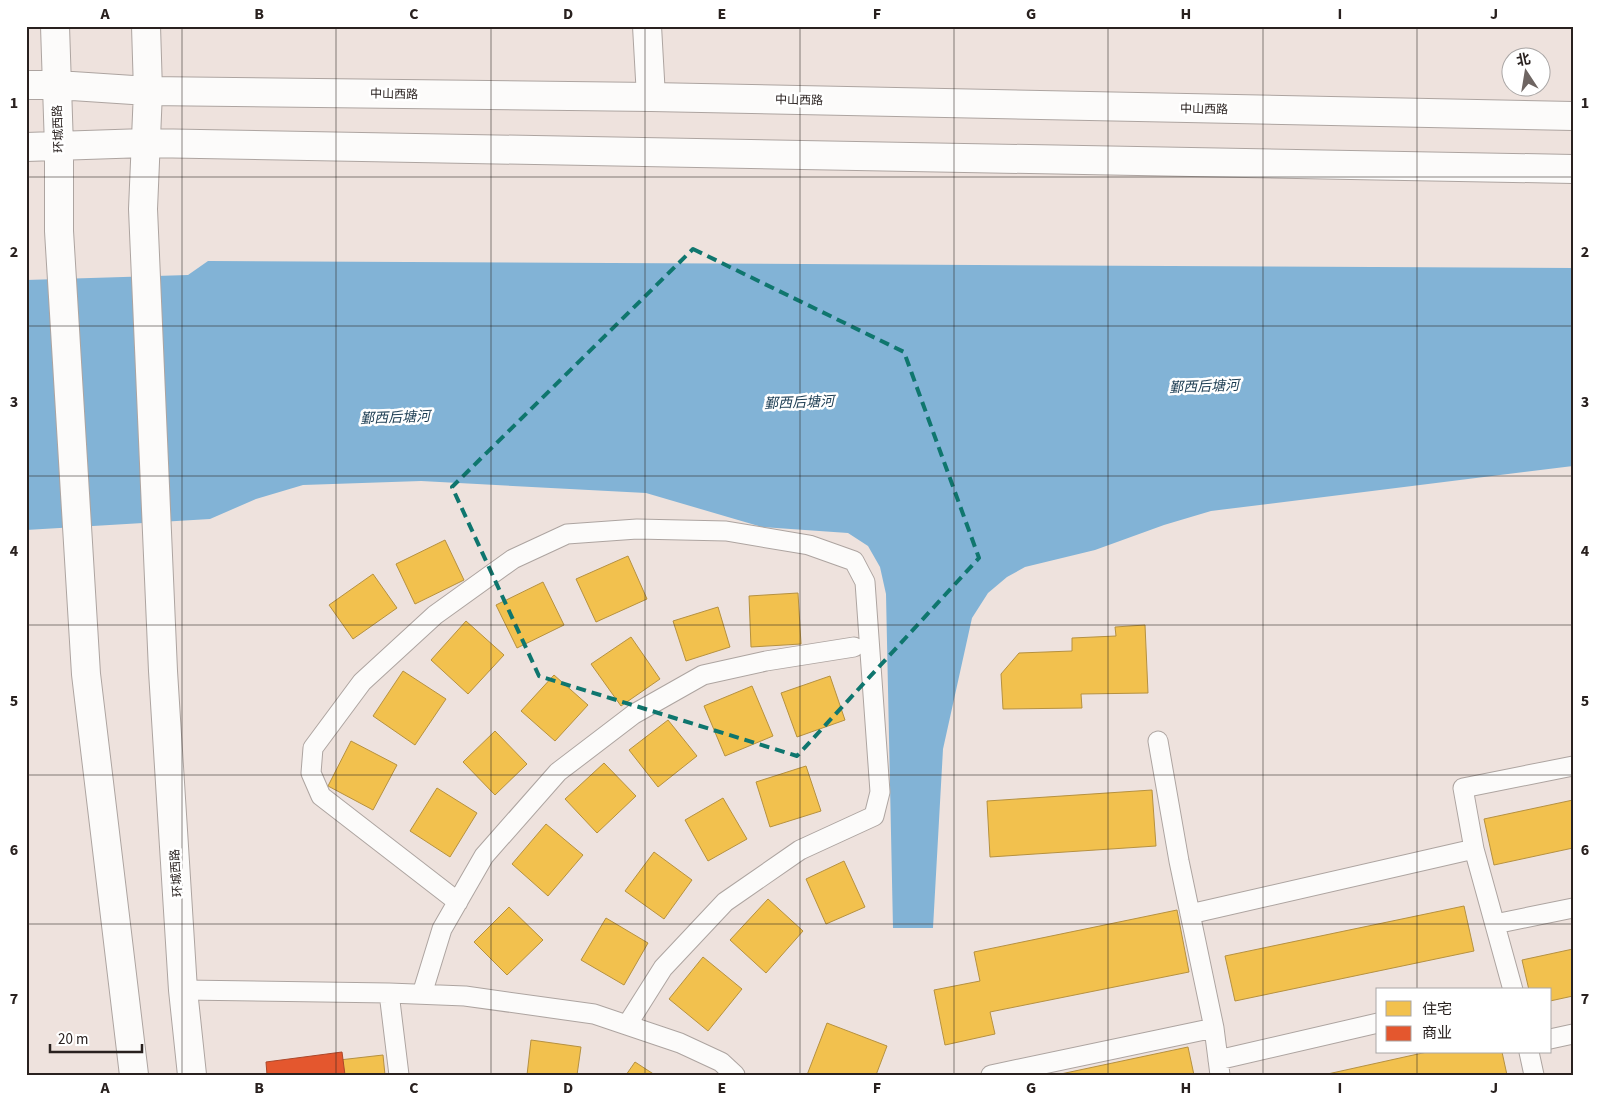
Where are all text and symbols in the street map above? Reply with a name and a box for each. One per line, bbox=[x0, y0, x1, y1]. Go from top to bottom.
text: A bbox=[99, 3, 110, 25]
text: B bbox=[254, 3, 264, 25]
text: C bbox=[409, 3, 419, 25]
text: D bbox=[563, 3, 573, 25]
text: E bbox=[718, 3, 726, 25]
text: F bbox=[873, 3, 881, 25]
text: G bbox=[1026, 3, 1036, 25]
text: H bbox=[1181, 3, 1191, 25]
text: I bbox=[1338, 3, 1342, 25]
text: J bbox=[1490, 3, 1498, 25]
north arrow bbox=[1502, 48, 1552, 98]
text: 北 bbox=[1515, 49, 1532, 71]
street label: 中山西路 bbox=[370, 86, 418, 103]
text: 1 bbox=[10, 92, 18, 114]
street label: 中山西路 bbox=[775, 92, 823, 109]
text: 1 bbox=[1581, 92, 1589, 114]
street label: 中山西路 bbox=[1180, 101, 1228, 118]
street label: 环城西路 bbox=[49, 105, 68, 153]
text: 2 bbox=[10, 241, 18, 263]
text: 2 bbox=[1581, 241, 1589, 263]
water label: 鄞西后塘河 bbox=[1169, 376, 1242, 398]
text: 3 bbox=[10, 391, 18, 413]
text: 3 bbox=[1581, 391, 1589, 413]
water label: 鄞西后塘河 bbox=[764, 392, 837, 414]
water label: 鄞西后塘河 bbox=[360, 407, 433, 429]
text: 4 bbox=[10, 540, 19, 562]
text: 4 bbox=[1581, 540, 1590, 562]
text: 5 bbox=[10, 690, 18, 712]
text: 5 bbox=[1581, 690, 1589, 712]
text: 6 bbox=[10, 839, 18, 861]
text: 6 bbox=[1581, 839, 1589, 861]
street label: 环城西路 bbox=[166, 848, 187, 898]
text: 7 bbox=[10, 988, 18, 1010]
legend bbox=[1376, 988, 1552, 1054]
text: 7 bbox=[1581, 988, 1589, 1010]
text: 住宅 bbox=[1422, 999, 1452, 1020]
scale bar bbox=[50, 1021, 142, 1053]
text: 商业 bbox=[1422, 1023, 1452, 1044]
text: 20 m bbox=[58, 1029, 88, 1050]
text: A bbox=[99, 1077, 110, 1099]
text: B bbox=[254, 1077, 264, 1099]
text: C bbox=[409, 1077, 419, 1099]
text: D bbox=[563, 1077, 573, 1099]
text: E bbox=[718, 1077, 726, 1099]
text: F bbox=[873, 1077, 881, 1099]
text: G bbox=[1026, 1077, 1036, 1099]
text: H bbox=[1181, 1077, 1191, 1099]
text: I bbox=[1338, 1077, 1342, 1099]
text: J bbox=[1490, 1077, 1498, 1099]

